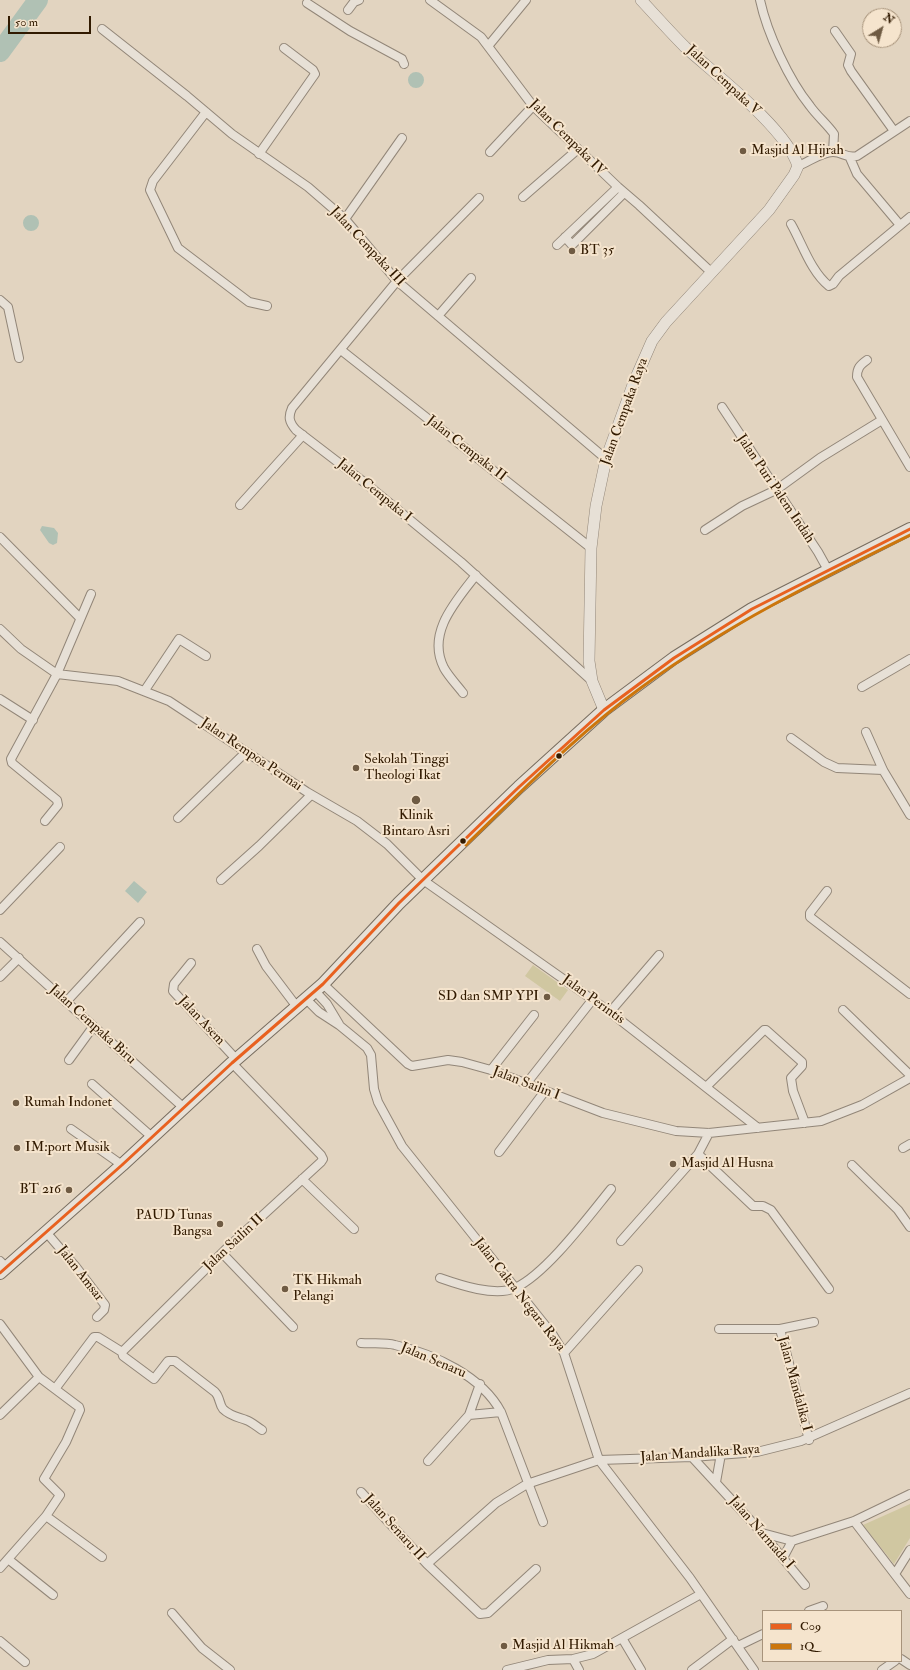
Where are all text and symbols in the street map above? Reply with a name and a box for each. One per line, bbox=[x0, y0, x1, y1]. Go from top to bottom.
scale bar bbox=[10, 8, 93, 34]
north arrow bbox=[862, 8, 902, 48]
text: N bbox=[881, 11, 897, 27]
text: 50 m bbox=[15, 15, 38, 30]
street label: Jalan Cempaka V bbox=[682, 42, 764, 120]
street label: Jalan Cempaka IV bbox=[525, 96, 609, 180]
place label: Masjid Al Hijrah bbox=[751, 143, 844, 159]
marker: Masjid Al Hijrah bbox=[738, 146, 748, 156]
street label: Jalan Cempaka III bbox=[326, 204, 408, 290]
place label: BT 35 bbox=[580, 243, 614, 259]
marker: BT 35 bbox=[567, 246, 577, 256]
street label: Jalan Cempaka Raya bbox=[598, 356, 652, 468]
street label: Jalan Cempaka II bbox=[423, 413, 509, 485]
street label: Jalan Puri Palem Indah bbox=[732, 431, 818, 547]
street label: Jalan Cempaka I bbox=[333, 456, 415, 526]
street label: Jalan Rempoa Permai bbox=[197, 715, 305, 795]
unlabelled marker bbox=[554, 751, 564, 761]
place label: Sekolah Tinggi Theologi Ikat bbox=[364, 752, 449, 784]
marker: Sekolah Tinggi Theologi Ikat bbox=[351, 763, 361, 773]
marker: Klinik Bintaro Asri bbox=[410, 794, 422, 806]
place label: Klinik Bintaro Asri bbox=[382, 808, 450, 840]
unlabelled marker bbox=[458, 836, 468, 846]
street label: Jalan Perintis bbox=[558, 972, 628, 1028]
street label: Jalan Cempaka Biru bbox=[45, 982, 139, 1068]
place label: SD dan SMP YPI bbox=[438, 989, 539, 1005]
marker: SD dan SMP YPI bbox=[542, 992, 552, 1002]
street label: Jalan Asem bbox=[174, 993, 228, 1049]
street label: Jalan Sailin I bbox=[490, 1063, 562, 1105]
place label: Rumah Indonet bbox=[24, 1095, 112, 1111]
marker: Rumah Indonet bbox=[11, 1098, 21, 1108]
place label: IM:port Musik bbox=[25, 1140, 110, 1156]
marker: IM:port Musik bbox=[12, 1143, 22, 1153]
place label: Masjid Al Husna bbox=[681, 1156, 774, 1172]
marker: Masjid Al Husna bbox=[668, 1159, 678, 1169]
place label: BT 216 bbox=[19, 1182, 61, 1198]
marker: BT 216 bbox=[64, 1185, 74, 1195]
place label: PAUD Tunas Bangsa bbox=[136, 1208, 212, 1240]
street label: Jalan Sailin II bbox=[200, 1211, 268, 1275]
marker: PAUD Tunas Bangsa bbox=[215, 1219, 225, 1229]
street label: Jalan Cakra Negara Raya bbox=[469, 1235, 569, 1355]
street label: Jalan Amsar bbox=[53, 1243, 107, 1305]
place label: TK Hikmah Pelangi bbox=[293, 1273, 362, 1306]
marker: TK Hikmah Pelangi bbox=[280, 1284, 290, 1294]
street label: Jalan Mandalika I bbox=[773, 1335, 815, 1433]
street label: Jalan Senaru bbox=[398, 1340, 468, 1382]
street label: Jalan Mandalika Raya bbox=[640, 1441, 760, 1467]
street label: Jalan Senaru II bbox=[360, 1491, 428, 1565]
street label: Jalan Narmada I bbox=[725, 1493, 797, 1573]
legend bbox=[762, 1610, 902, 1662]
text: C09 bbox=[800, 1619, 821, 1634]
place label: Masjid Al Hikmah bbox=[512, 1638, 614, 1654]
text: 1Q bbox=[800, 1639, 814, 1654]
marker: Masjid Al Hikmah bbox=[499, 1641, 509, 1651]

